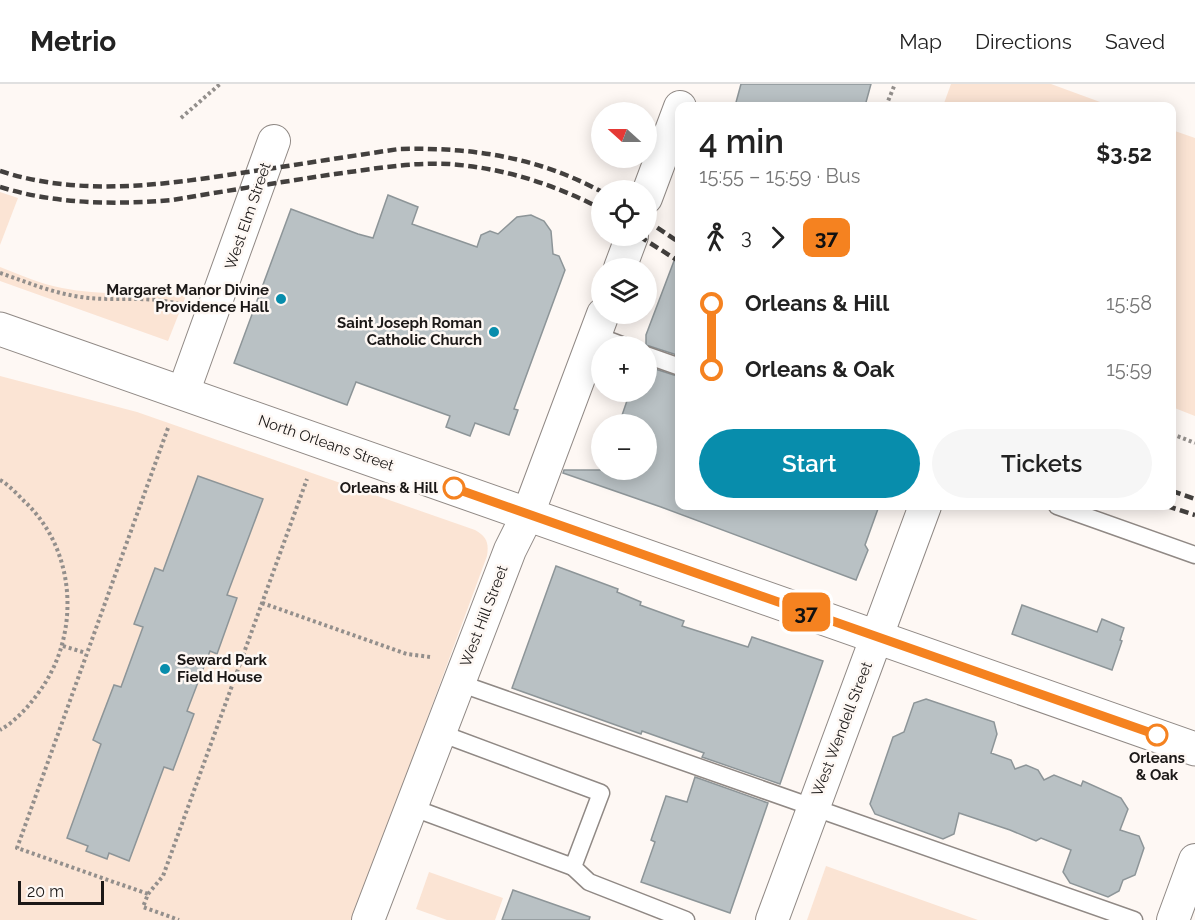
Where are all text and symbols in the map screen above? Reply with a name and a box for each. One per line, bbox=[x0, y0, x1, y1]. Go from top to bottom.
text: Metrio bbox=[30, 25, 116, 58]
text: Map bbox=[899, 29, 942, 54]
text: Directions bbox=[975, 29, 1072, 54]
text: Saved bbox=[1105, 29, 1165, 54]
north arrow bbox=[591, 102, 657, 168]
map controls bbox=[591, 102, 657, 480]
text: 4 min bbox=[699, 122, 784, 161]
text: $3.52 bbox=[1096, 140, 1152, 166]
street label: West Elm Street bbox=[221, 160, 275, 272]
text: 15:55 – 15:59 · Bus bbox=[699, 164, 860, 188]
button: locate bbox=[591, 180, 657, 246]
icon: walk bbox=[699, 221, 732, 254]
icon: forward bbox=[761, 221, 794, 254]
text: 3 bbox=[741, 225, 752, 249]
text: 37 bbox=[815, 225, 838, 250]
button: layers bbox=[591, 258, 657, 324]
place label: Margaret Manor Divine Providence Hall bbox=[106, 281, 269, 316]
text: Orleans & Hill bbox=[745, 290, 889, 316]
text: 15:58 bbox=[1106, 291, 1152, 315]
marker: Margaret Manor Divine Providence Hall bbox=[274, 292, 288, 306]
place label: Saint Joseph Roman Catholic Church bbox=[337, 314, 482, 349]
marker: Saint Joseph Roman Catholic Church bbox=[487, 325, 501, 339]
button: + bbox=[591, 336, 657, 402]
text: Orleans & Oak bbox=[745, 356, 895, 382]
text: 15:59 bbox=[1106, 357, 1152, 381]
street label: North Orleans Street bbox=[256, 411, 396, 475]
button: − bbox=[591, 414, 657, 480]
button: Start bbox=[699, 429, 920, 498]
button: Tickets bbox=[932, 429, 1152, 498]
marker: Orleans & Hill bbox=[443, 477, 465, 499]
place label: Orleans & Hill bbox=[340, 479, 438, 497]
street label: West Hill Street bbox=[456, 563, 512, 669]
line badge: 37 bbox=[779, 592, 833, 632]
text: 37 bbox=[794, 600, 818, 625]
place label: Seward Park Field House bbox=[177, 651, 268, 686]
street label: West Wendell Street bbox=[808, 659, 876, 799]
marker: Seward Park Field House bbox=[158, 662, 172, 676]
marker: Orleans & Oak bbox=[1146, 724, 1168, 746]
place label: Orleans & Oak bbox=[1129, 749, 1185, 784]
scale bar bbox=[18, 878, 104, 906]
text: 20 m bbox=[27, 882, 64, 901]

